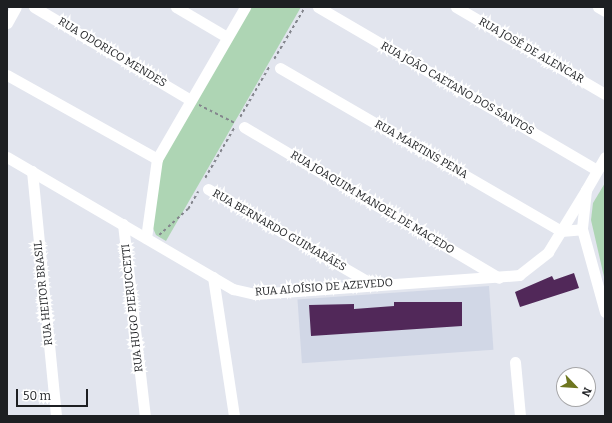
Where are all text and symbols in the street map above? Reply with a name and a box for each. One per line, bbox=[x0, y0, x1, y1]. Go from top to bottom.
street label: RUA ODORICO MENDES bbox=[55, 15, 169, 91]
street label: RUA JOSÉ DE ALENCAR bbox=[476, 15, 586, 87]
street label: RUA JOÃO CAETANO DOS SANTOS bbox=[378, 40, 536, 138]
street label: RUA MARTINS PENA bbox=[372, 118, 470, 182]
street label: RUA JOAQUIM MANOEL DE MACEDO bbox=[288, 149, 456, 257]
street label: RUA BERNARDO GUIMARÃES bbox=[210, 187, 348, 275]
street label: RUA HEITOR BRASIL bbox=[32, 240, 56, 346]
street label: RUA HUGO PIERUCCETTI bbox=[120, 243, 146, 373]
street label: RUA ALOÍSIO DE AZEVEDO bbox=[255, 277, 393, 299]
north arrow bbox=[556, 367, 596, 407]
scale bar bbox=[18, 381, 90, 407]
text: N bbox=[579, 385, 594, 398]
text: 50 m bbox=[23, 389, 51, 403]

